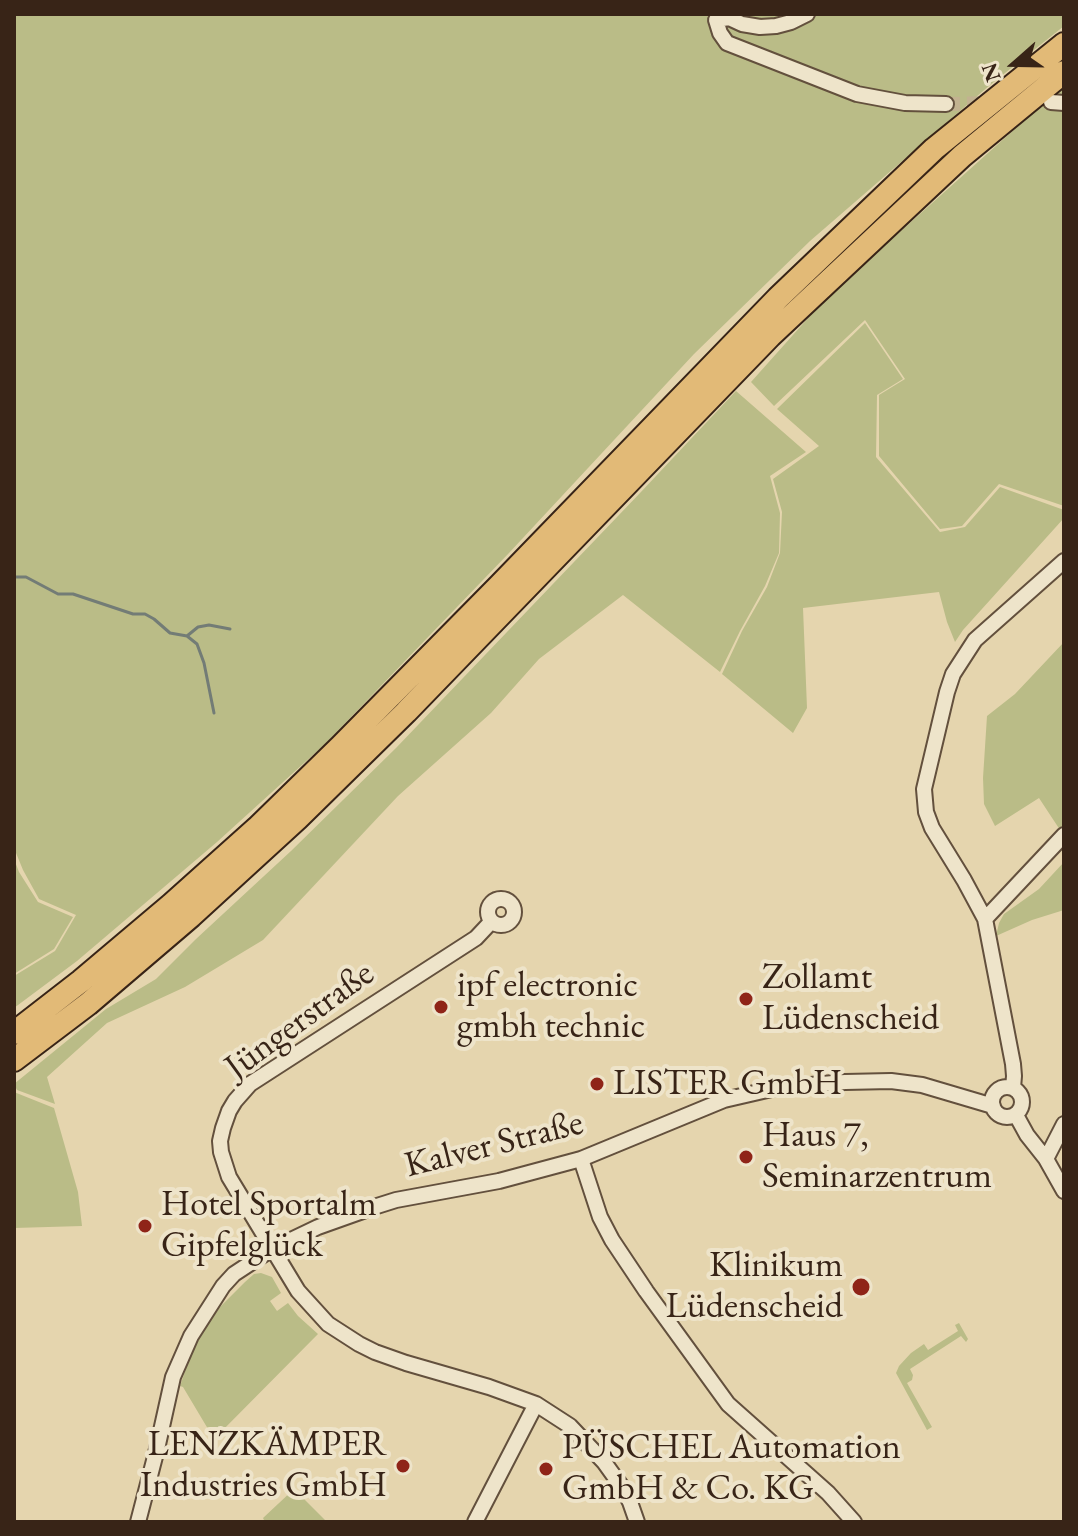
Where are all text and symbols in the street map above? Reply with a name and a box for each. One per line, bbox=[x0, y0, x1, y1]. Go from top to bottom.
north arrow bbox=[974, 24, 1054, 104]
text: N bbox=[974, 59, 1008, 86]
street label: Jüngerstraße bbox=[217, 953, 383, 1089]
place label: Zollamt Lüdenscheid bbox=[762, 956, 939, 1041]
place label: ipf electronic gmbh technic bbox=[457, 964, 645, 1049]
marker: Zollamt Lüdenscheid bbox=[737, 990, 755, 1008]
marker: ipf electronic gmbh technic bbox=[432, 998, 450, 1016]
place label: LISTER GmbH bbox=[613, 1062, 842, 1106]
marker: LISTER GmbH bbox=[588, 1075, 606, 1093]
street label: Kalver Straße bbox=[400, 1102, 588, 1188]
place label: Haus 7, Seminarzentrum bbox=[762, 1114, 992, 1199]
marker: Haus 7, Seminarzentrum bbox=[737, 1148, 755, 1166]
place label: Hotel Sportalm Gipfelglück bbox=[161, 1183, 377, 1268]
marker: Hotel Sportalm Gipfelglück bbox=[136, 1217, 154, 1235]
place label: Klinikum Lüdenscheid bbox=[666, 1244, 843, 1329]
marker: Klinikum Lüdenscheid bbox=[850, 1276, 872, 1298]
place label: LENZKÄMPER Industries GmbH bbox=[140, 1423, 387, 1508]
place label: PÜSCHEL Automation GmbH & Co. KG bbox=[562, 1426, 901, 1511]
marker: LENZKÄMPER Industries GmbH bbox=[394, 1457, 412, 1475]
marker: PÜSCHEL Automation GmbH & Co. KG bbox=[537, 1460, 555, 1478]

